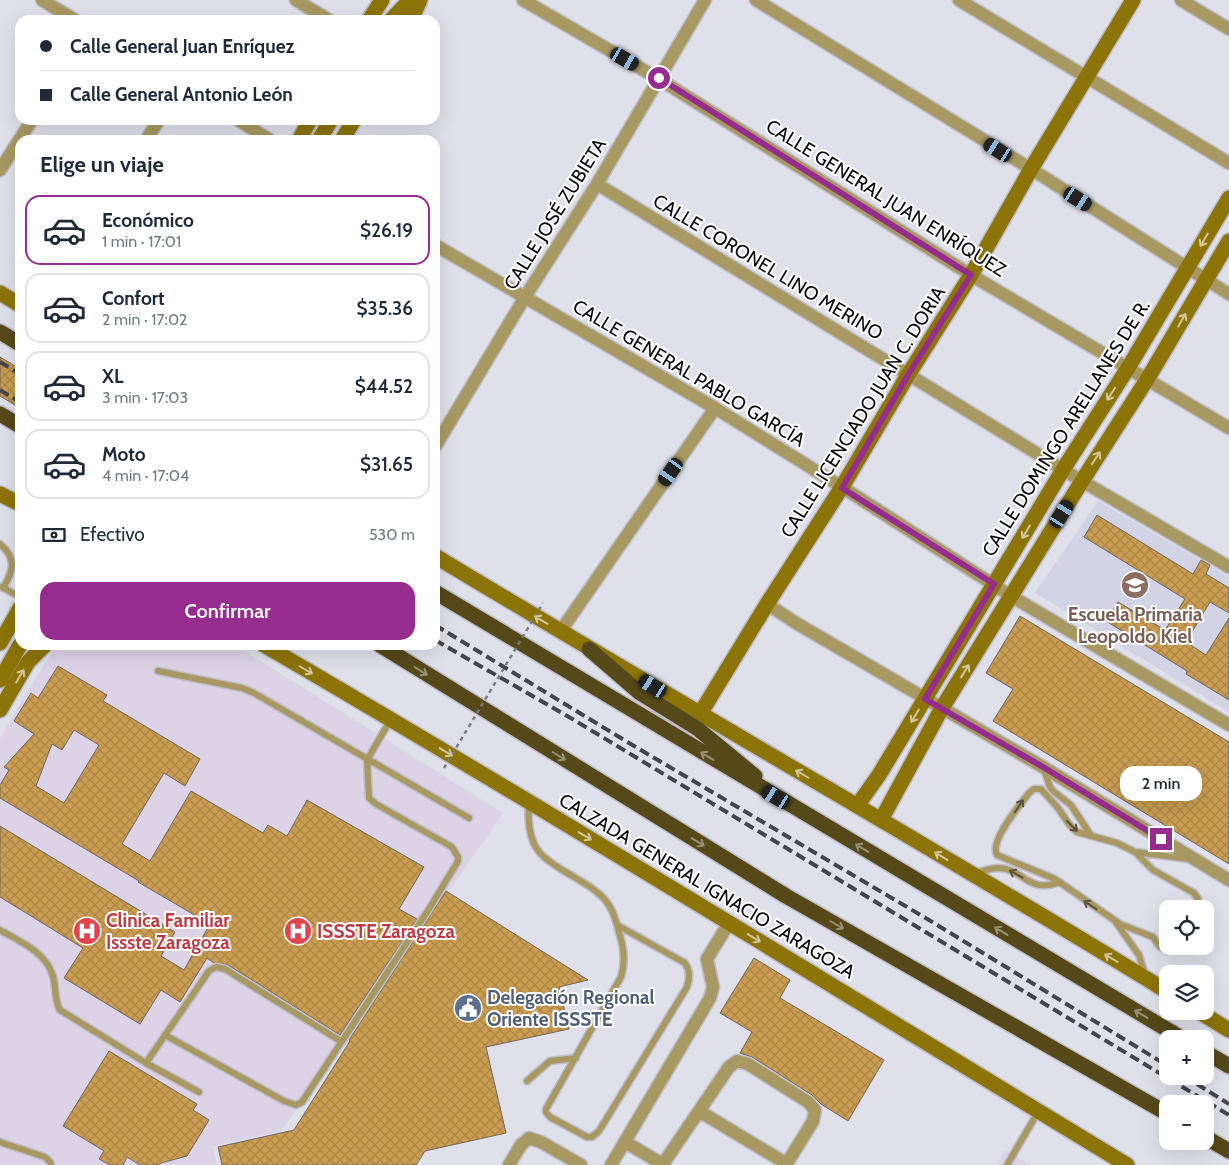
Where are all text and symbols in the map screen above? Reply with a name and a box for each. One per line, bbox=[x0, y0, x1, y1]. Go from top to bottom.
text: Calle General Juan Enríquez bbox=[70, 35, 294, 58]
car bbox=[608, 45, 641, 73]
route start bbox=[648, 67, 670, 89]
text: Calle General Antonio León bbox=[70, 83, 293, 106]
street label: CALLE GENERAL JUAN ENRÍQUEZ bbox=[762, 114, 1011, 282]
street label: CALLE JOSÉ ZUBIETA bbox=[498, 133, 611, 294]
car bbox=[981, 136, 1014, 164]
text: Elige un viaje bbox=[40, 151, 164, 178]
car bbox=[1061, 185, 1094, 213]
street label: CALLE CORONEL LINO MERINO bbox=[649, 189, 887, 345]
icon: car bbox=[42, 208, 87, 253]
text: Económico bbox=[102, 209, 194, 232]
text: $26.19 bbox=[360, 219, 413, 242]
text: 1 min · 17:01 bbox=[102, 232, 181, 251]
one-way arrow bbox=[1199, 232, 1209, 247]
street label: CALLE LICENCIADO JUAN C. DORIA bbox=[776, 282, 950, 542]
icon: car bbox=[42, 286, 87, 331]
text: Confort bbox=[102, 287, 165, 310]
street label: CALLE GENERAL PABLO GARCÍA bbox=[569, 294, 810, 452]
street label: CALLE DOMINGO ARELLANES DE R. bbox=[977, 295, 1155, 561]
text: $35.36 bbox=[356, 297, 413, 320]
text: 2 min · 17:02 bbox=[102, 310, 188, 329]
one-way arrow bbox=[1177, 314, 1187, 328]
icon: car bbox=[42, 364, 87, 409]
text: XL bbox=[102, 365, 123, 388]
text: $44.52 bbox=[355, 375, 413, 398]
one-way arrow bbox=[1106, 387, 1116, 401]
text: 3 min · 17:03 bbox=[102, 388, 188, 407]
icon: car bbox=[42, 442, 87, 487]
text: Moto bbox=[102, 443, 146, 466]
one-way arrow bbox=[1092, 452, 1102, 466]
text: $31.65 bbox=[360, 453, 413, 476]
car bbox=[656, 455, 685, 489]
text: 4 min · 17:04 bbox=[102, 466, 189, 485]
car bbox=[1047, 497, 1076, 531]
icon: cash bbox=[40, 521, 68, 549]
text: Efectivo bbox=[80, 523, 145, 546]
text: 530 m bbox=[369, 525, 415, 544]
one-way arrow bbox=[1020, 525, 1030, 539]
school or university icon: Escuela Primaria Leopoldo Kiel bbox=[1120, 570, 1150, 600]
button: Confirmar bbox=[40, 582, 415, 640]
place label: Escuela Primaria Leopoldo Kiel bbox=[1068, 603, 1203, 648]
one-way arrow bbox=[534, 615, 548, 625]
one-way arrow bbox=[959, 664, 970, 678]
one-way arrow bbox=[299, 665, 313, 675]
one-way arrow bbox=[414, 666, 428, 676]
one-way arrow bbox=[16, 669, 26, 683]
car bbox=[636, 672, 669, 700]
one-way arrow bbox=[909, 709, 919, 723]
one-way arrow bbox=[439, 747, 453, 757]
one-way arrow bbox=[701, 750, 715, 760]
one-way arrow bbox=[552, 752, 566, 762]
callout: 2 min bbox=[1120, 766, 1202, 802]
one-way arrow bbox=[795, 768, 809, 778]
text: 2 min bbox=[1142, 774, 1180, 793]
car bbox=[759, 783, 792, 811]
street label: CALZADA GENERAL IGNACIO ZARAGOZA bbox=[555, 788, 859, 984]
one-way arrow bbox=[1014, 800, 1024, 814]
one-way arrow bbox=[1066, 820, 1078, 832]
route end bbox=[1150, 828, 1172, 850]
one-way arrow bbox=[578, 831, 592, 841]
one-way arrow bbox=[690, 837, 704, 847]
one-way arrow bbox=[854, 843, 869, 853]
one-way arrow bbox=[935, 851, 949, 861]
one-way arrow bbox=[1009, 869, 1024, 879]
one-way arrow bbox=[1083, 899, 1097, 910]
map controls bbox=[1159, 900, 1214, 1150]
button: locate bbox=[1159, 900, 1214, 955]
place label: Clinica Familiar Issste Zaragoza bbox=[106, 909, 230, 954]
hospital icon: Clinica Familiar Issste Zaragoza bbox=[72, 916, 102, 946]
hospital icon: ISSSTE Zaragoza bbox=[283, 916, 313, 946]
place label: ISSSTE Zaragoza bbox=[317, 920, 455, 943]
one-way arrow bbox=[830, 920, 845, 930]
one-way arrow bbox=[995, 925, 1009, 935]
one-way arrow bbox=[747, 934, 761, 944]
one-way arrow bbox=[1104, 952, 1118, 962]
button: layers bbox=[1159, 965, 1214, 1020]
place label: Delegación Regional Oriente ISSSTE bbox=[487, 986, 654, 1031]
public building icon: Delegación Regional Oriente ISSSTE bbox=[453, 993, 483, 1023]
one-way arrow bbox=[1135, 1008, 1149, 1018]
button: + bbox=[1159, 1030, 1214, 1085]
button: − bbox=[1159, 1095, 1214, 1150]

